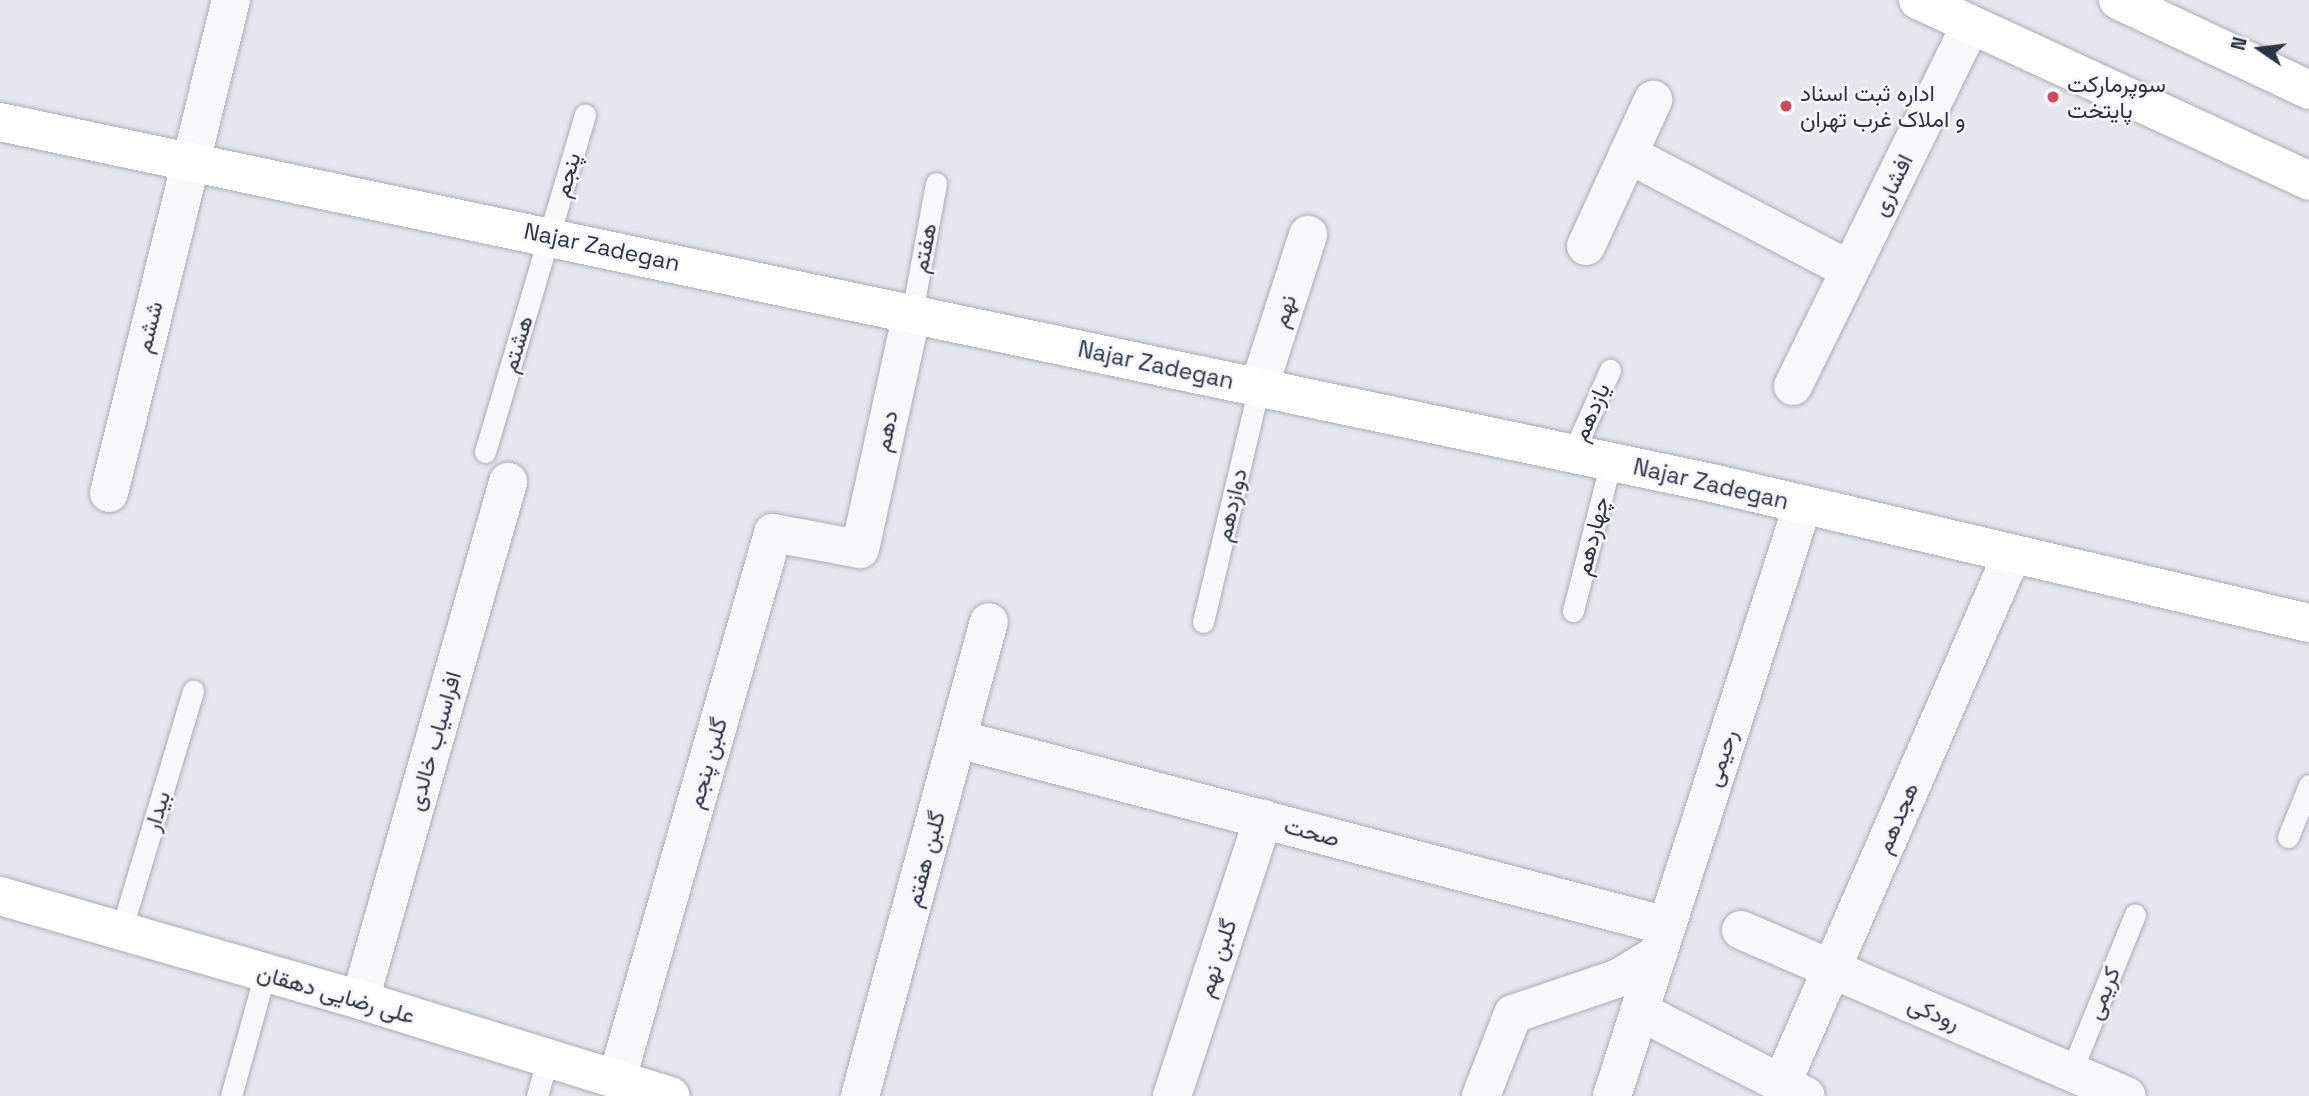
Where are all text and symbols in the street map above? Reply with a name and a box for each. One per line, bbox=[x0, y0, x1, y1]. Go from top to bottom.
north arrow bbox=[2225, 14, 2295, 84]
text: N bbox=[2225, 35, 2253, 53]
place label: سوپرمارکت پایتخت bbox=[2067, 70, 2166, 124]
place label: اداره ثبت اسناد و املاک غرب تهران bbox=[1800, 79, 1965, 133]
marker: سوپرمارکت پایتخت bbox=[2045, 89, 2061, 105]
marker: اداره ثبت اسناد و املاک غرب تهران bbox=[1778, 98, 1794, 114]
street label: پنجم bbox=[548, 149, 586, 201]
street label: افشاری bbox=[1865, 150, 1919, 220]
street label: Najar Zadegan bbox=[522, 217, 682, 277]
street label: هفتم bbox=[906, 221, 942, 275]
street label: نهم bbox=[1266, 291, 1302, 331]
street label: ششم bbox=[129, 298, 169, 356]
street label: هشتم bbox=[495, 312, 539, 376]
street label: Najar Zadegan bbox=[1076, 335, 1236, 395]
street label: یازدهم bbox=[1566, 379, 1616, 445]
street label: دهم bbox=[868, 408, 904, 454]
street label: Najar Zadegan bbox=[1631, 453, 1791, 515]
street label: دوازدهم bbox=[1209, 466, 1253, 544]
street label: چهاردهم bbox=[1569, 494, 1615, 578]
street label: افراسیاب خالدی bbox=[401, 668, 467, 814]
street label: گلبن پنجم bbox=[681, 714, 733, 812]
street label: رحیمی bbox=[1699, 726, 1743, 790]
street label: هجدهم bbox=[1870, 778, 1924, 858]
street label: بیدار bbox=[138, 788, 176, 834]
street label: گلبن هفتم bbox=[899, 808, 951, 910]
street label: صحت bbox=[1281, 811, 1343, 853]
street label: گلبن نهم bbox=[1191, 915, 1243, 1001]
street label: علی رضایی دهقان bbox=[254, 958, 418, 1030]
street label: کریمی bbox=[2080, 962, 2126, 1024]
street label: رودکی bbox=[1904, 990, 1964, 1036]

